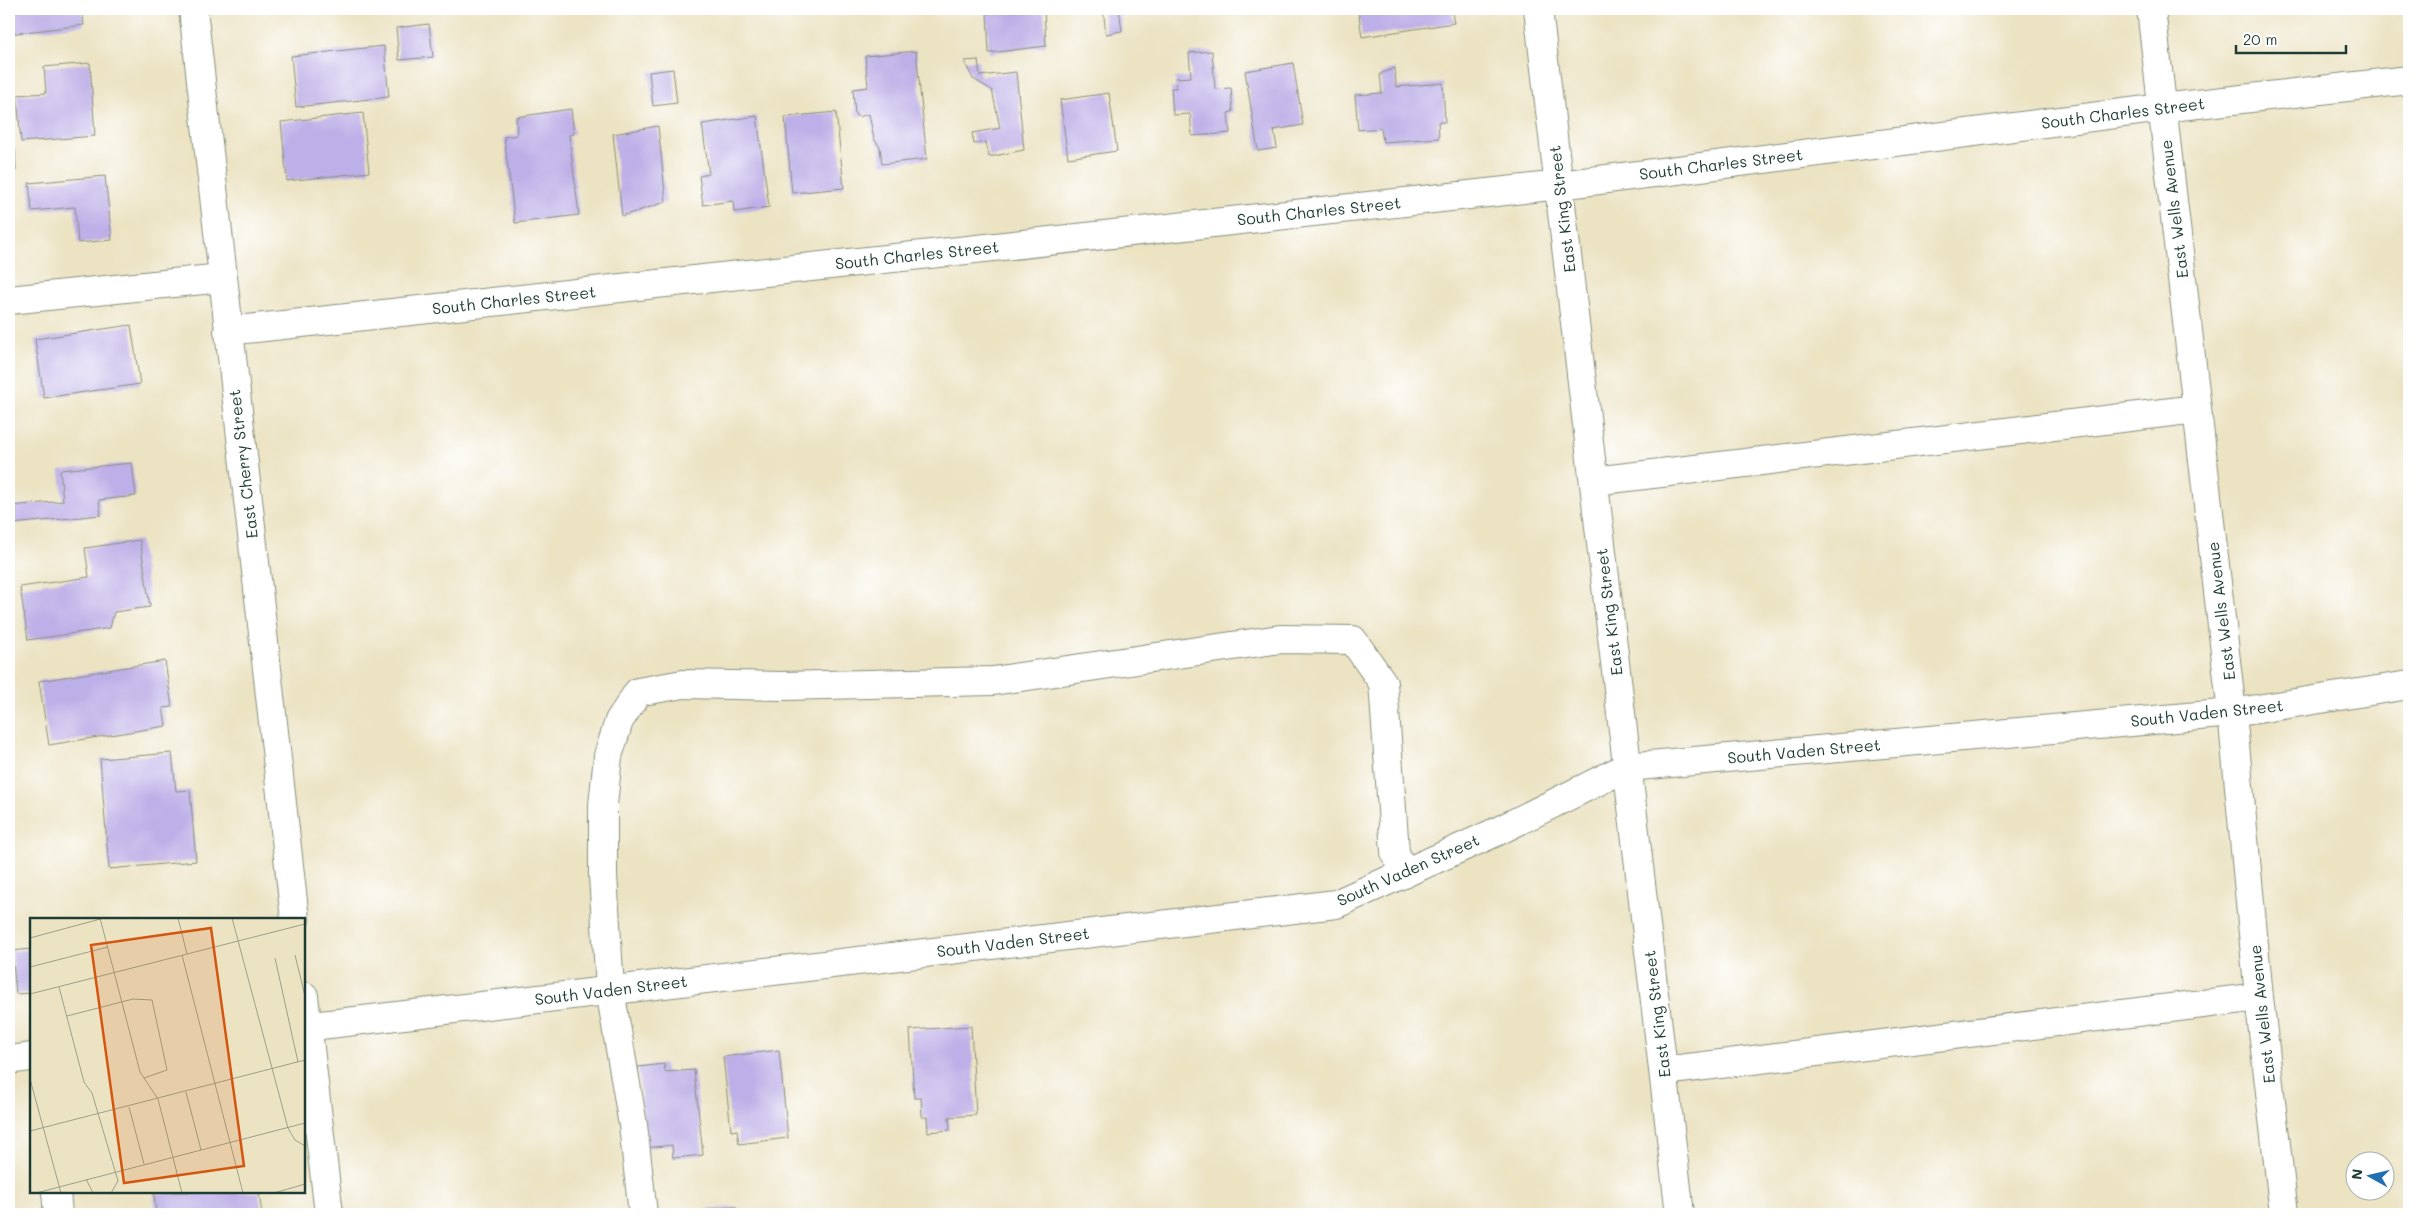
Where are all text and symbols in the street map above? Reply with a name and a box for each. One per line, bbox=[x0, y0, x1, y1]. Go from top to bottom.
scale bar bbox=[2236, 22, 2346, 54]
text: 20 m bbox=[2243, 29, 2277, 49]
street label: South Charles Street bbox=[2040, 92, 2206, 133]
street label: East Wells Avenue bbox=[2155, 139, 2192, 279]
street label: South Charles Street bbox=[1638, 143, 1804, 184]
street label: East King Street bbox=[1543, 144, 1580, 274]
street label: South Charles Street bbox=[1236, 191, 1402, 230]
street label: South Charles Street bbox=[834, 235, 1000, 274]
street label: South Charles Street bbox=[431, 280, 597, 319]
street label: East Cherry Street bbox=[223, 388, 262, 540]
street label: East Wells Avenue bbox=[2202, 541, 2239, 681]
street label: East King Street bbox=[1590, 547, 1627, 677]
street label: South Vaden Street bbox=[2129, 694, 2284, 731]
street label: South Vaden Street bbox=[1727, 733, 1881, 768]
street label: South Vaden Street bbox=[1333, 829, 1482, 910]
inset map bbox=[30, 918, 305, 1193]
street label: South Vaden Street bbox=[935, 922, 1090, 961]
street label: East Wells Avenue bbox=[2244, 944, 2279, 1084]
street label: East King Street bbox=[1638, 949, 1675, 1079]
street label: South Vaden Street bbox=[533, 970, 688, 1009]
north arrow bbox=[2346, 1150, 2396, 1200]
text: N bbox=[2346, 1168, 2367, 1181]

